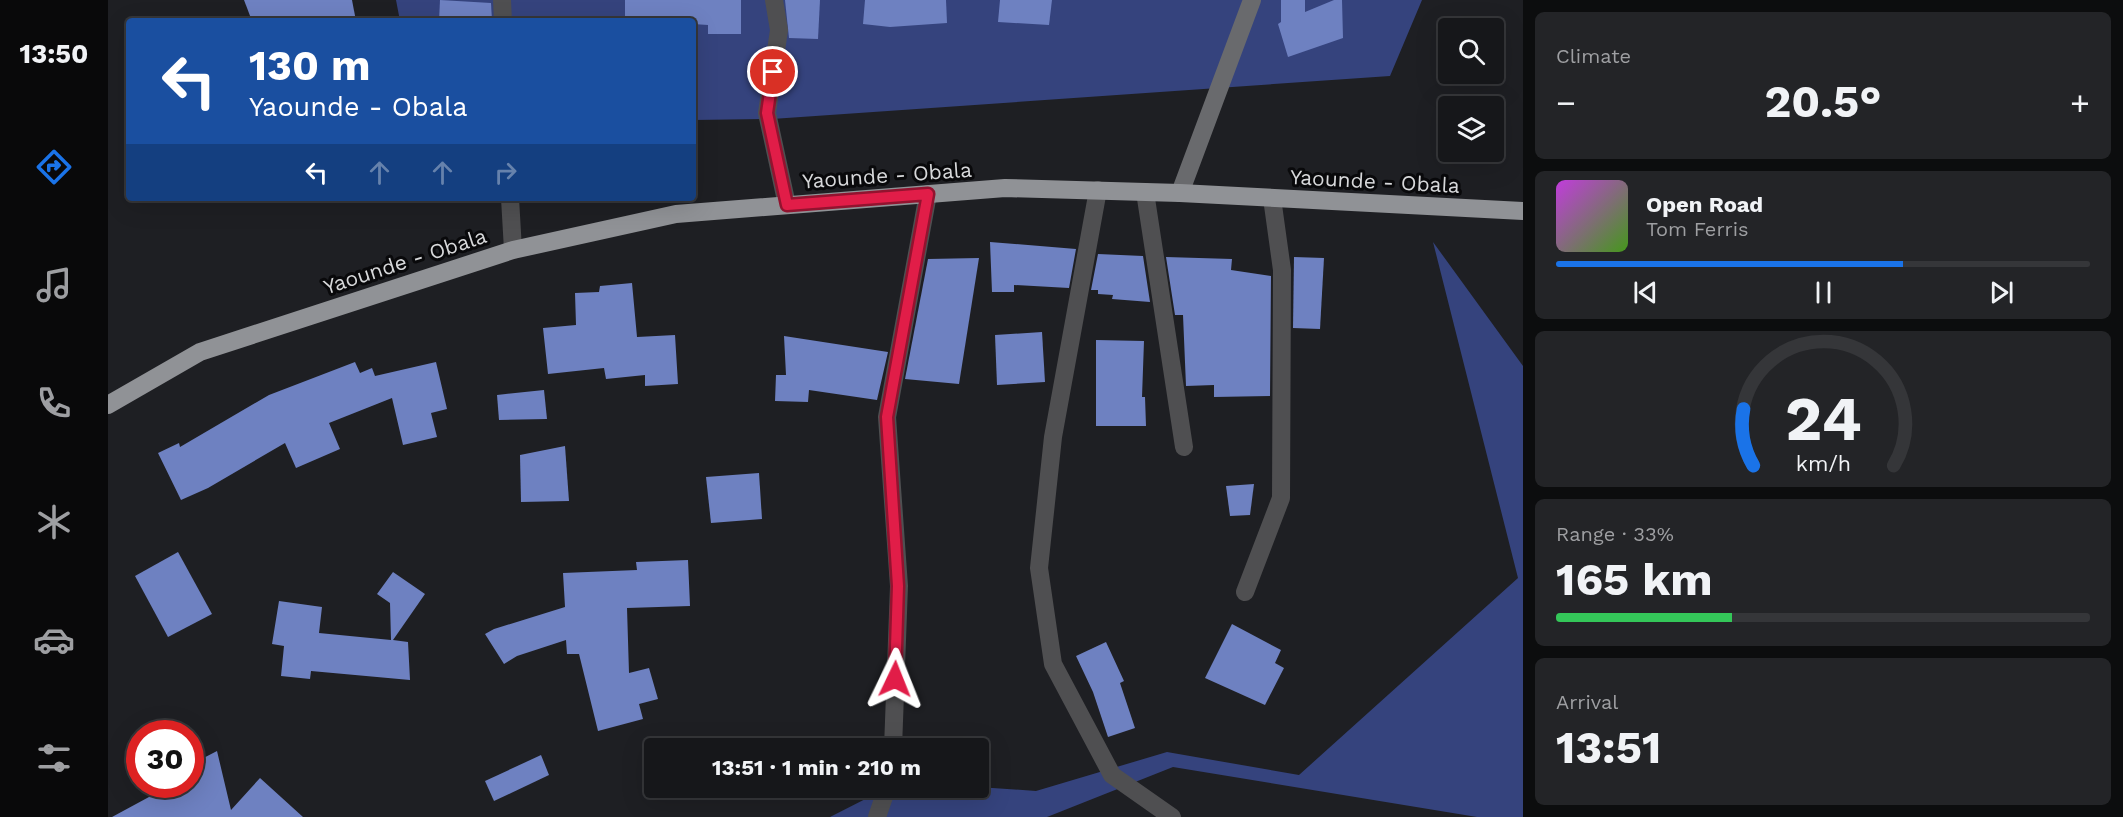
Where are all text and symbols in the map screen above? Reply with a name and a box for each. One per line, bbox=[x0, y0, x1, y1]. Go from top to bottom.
map controls bbox=[1438, 18, 1504, 162]
button: search bbox=[1438, 18, 1504, 84]
text: 13:50 bbox=[20, 38, 88, 70]
text: 130 m bbox=[249, 41, 371, 90]
icon: left bbox=[150, 42, 228, 120]
text: Climate bbox=[1556, 44, 1631, 68]
pin bbox=[747, 46, 798, 97]
icon: arrive bbox=[756, 55, 789, 88]
text: 20.5° bbox=[1765, 75, 1881, 128]
text: − bbox=[1556, 83, 1576, 122]
text: + bbox=[2070, 83, 2090, 122]
text: Yaounde - Obala bbox=[249, 91, 467, 123]
button: layers bbox=[1438, 96, 1504, 162]
icon: directions bbox=[33, 146, 75, 188]
icon: left bbox=[300, 156, 333, 189]
icon: ahead bbox=[363, 156, 396, 189]
icon: ahead bbox=[426, 156, 459, 189]
icon: right bbox=[489, 156, 522, 189]
street label: Yaounde - Obala bbox=[801, 157, 973, 193]
street label: Yaounde - Obala bbox=[1290, 164, 1461, 198]
text: Open Road bbox=[1646, 192, 1763, 217]
text: Tom Ferris bbox=[1646, 217, 1749, 241]
street label: Yaounde - Obala bbox=[320, 223, 490, 299]
icon: music bbox=[33, 264, 75, 306]
icon: previous bbox=[1629, 276, 1662, 309]
icon: pause bbox=[1807, 276, 1840, 309]
icon: next bbox=[1985, 276, 2018, 309]
icon: phone bbox=[33, 382, 75, 424]
text: 24 bbox=[1785, 382, 1861, 455]
text: km/h bbox=[1795, 451, 1851, 476]
icon: climate bbox=[33, 501, 75, 543]
text: Range · 33% bbox=[1556, 522, 1674, 546]
text: 165 km bbox=[1556, 553, 1713, 606]
icon: car bbox=[33, 619, 75, 661]
position arrow bbox=[863, 647, 927, 711]
text: Arrival bbox=[1556, 690, 1618, 714]
speed limit sign: 30 bbox=[126, 720, 204, 798]
text: 13:51 bbox=[1556, 721, 1661, 774]
icon: filters bbox=[33, 737, 75, 779]
text: 13:51 · 1 min · 210 m bbox=[712, 755, 921, 780]

